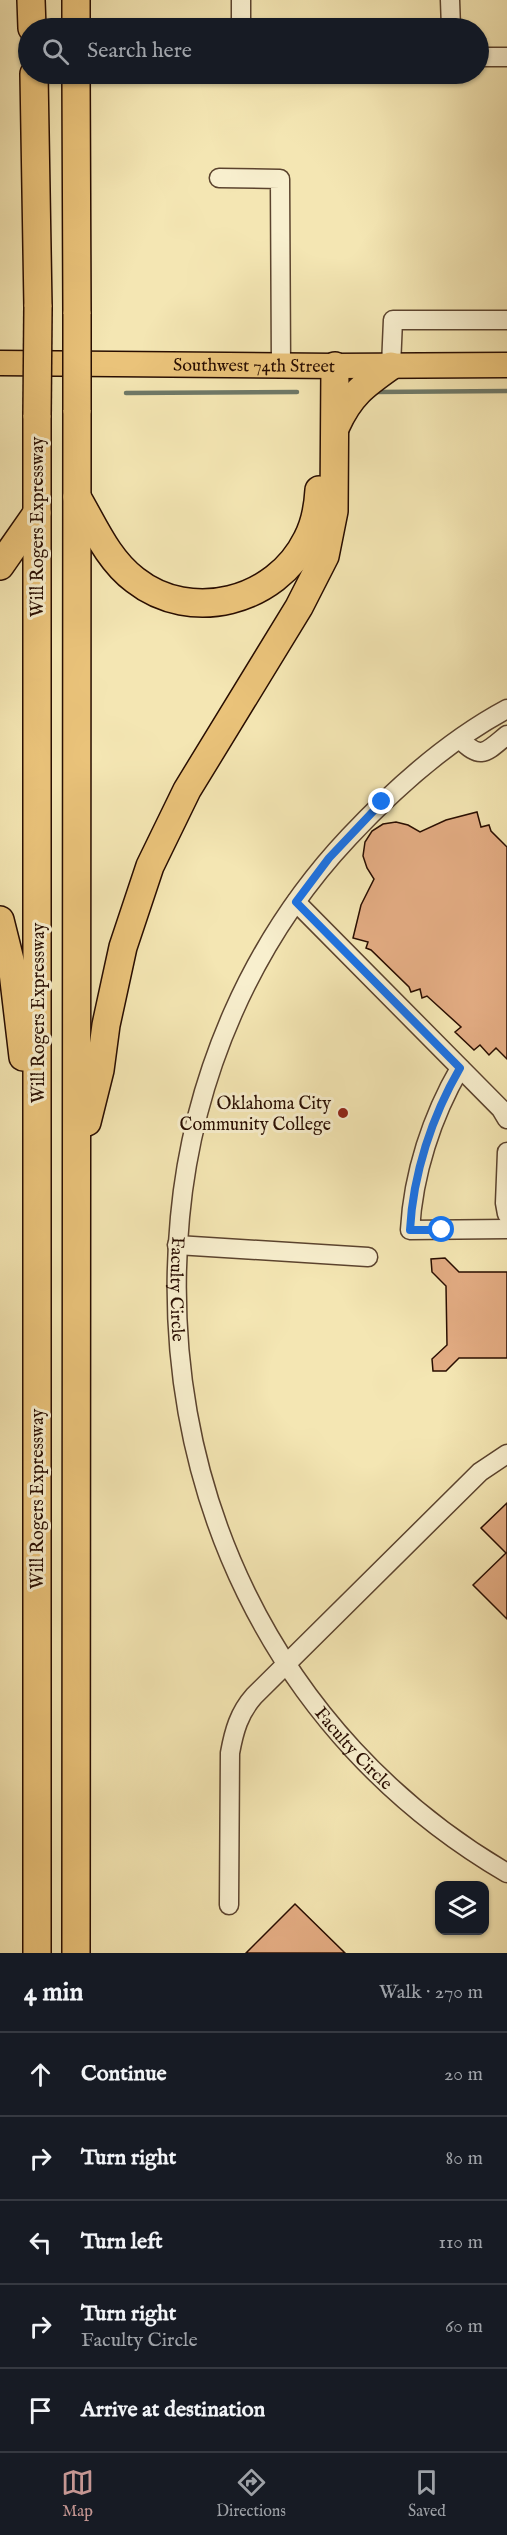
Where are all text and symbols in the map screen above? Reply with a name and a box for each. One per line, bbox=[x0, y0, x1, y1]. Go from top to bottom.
search box bbox=[18, 18, 489, 84]
icon: search bbox=[39, 35, 72, 68]
text: Search here bbox=[87, 37, 192, 65]
street label: Southwest 74th Street bbox=[173, 355, 335, 379]
street label: Will Rogers Expressway bbox=[27, 437, 50, 617]
route end bbox=[368, 788, 394, 814]
street label: Will Rogers Expressway bbox=[28, 923, 51, 1103]
place label: Oklahoma City Community College bbox=[180, 1093, 331, 1137]
marker: Oklahoma City Community College bbox=[336, 1106, 350, 1120]
route start bbox=[428, 1216, 454, 1242]
street label: Faculty Circle bbox=[164, 1236, 189, 1343]
street label: Will Rogers Expressway bbox=[27, 1409, 50, 1589]
street label: Faculty Circle bbox=[309, 1703, 397, 1796]
map controls bbox=[435, 1881, 489, 1935]
button: layers bbox=[435, 1881, 489, 1935]
text: 4 min bbox=[24, 1976, 83, 2009]
text: Walk · 270 m bbox=[379, 1980, 483, 2005]
icon: ahead bbox=[24, 2058, 57, 2091]
text: Continue bbox=[81, 2060, 167, 2088]
text: 20 m bbox=[444, 2062, 483, 2087]
icon: right bbox=[24, 2142, 57, 2175]
text: Turn right bbox=[81, 2144, 176, 2172]
text: 80 m bbox=[446, 2146, 483, 2171]
icon: left bbox=[24, 2226, 57, 2259]
text: Turn left bbox=[81, 2228, 163, 2256]
text: 110 m bbox=[439, 2230, 483, 2255]
text: Turn right bbox=[81, 2300, 176, 2328]
icon: right bbox=[24, 2310, 57, 2343]
text: 60 m bbox=[445, 2314, 483, 2339]
text: Faculty Circle bbox=[81, 2328, 198, 2353]
icon: arrive bbox=[24, 2394, 57, 2427]
text: Arrive at destination bbox=[81, 2396, 265, 2424]
tab: Map bbox=[61, 2466, 94, 2522]
tab: Directions bbox=[216, 2466, 286, 2522]
tab: Saved bbox=[408, 2466, 446, 2522]

